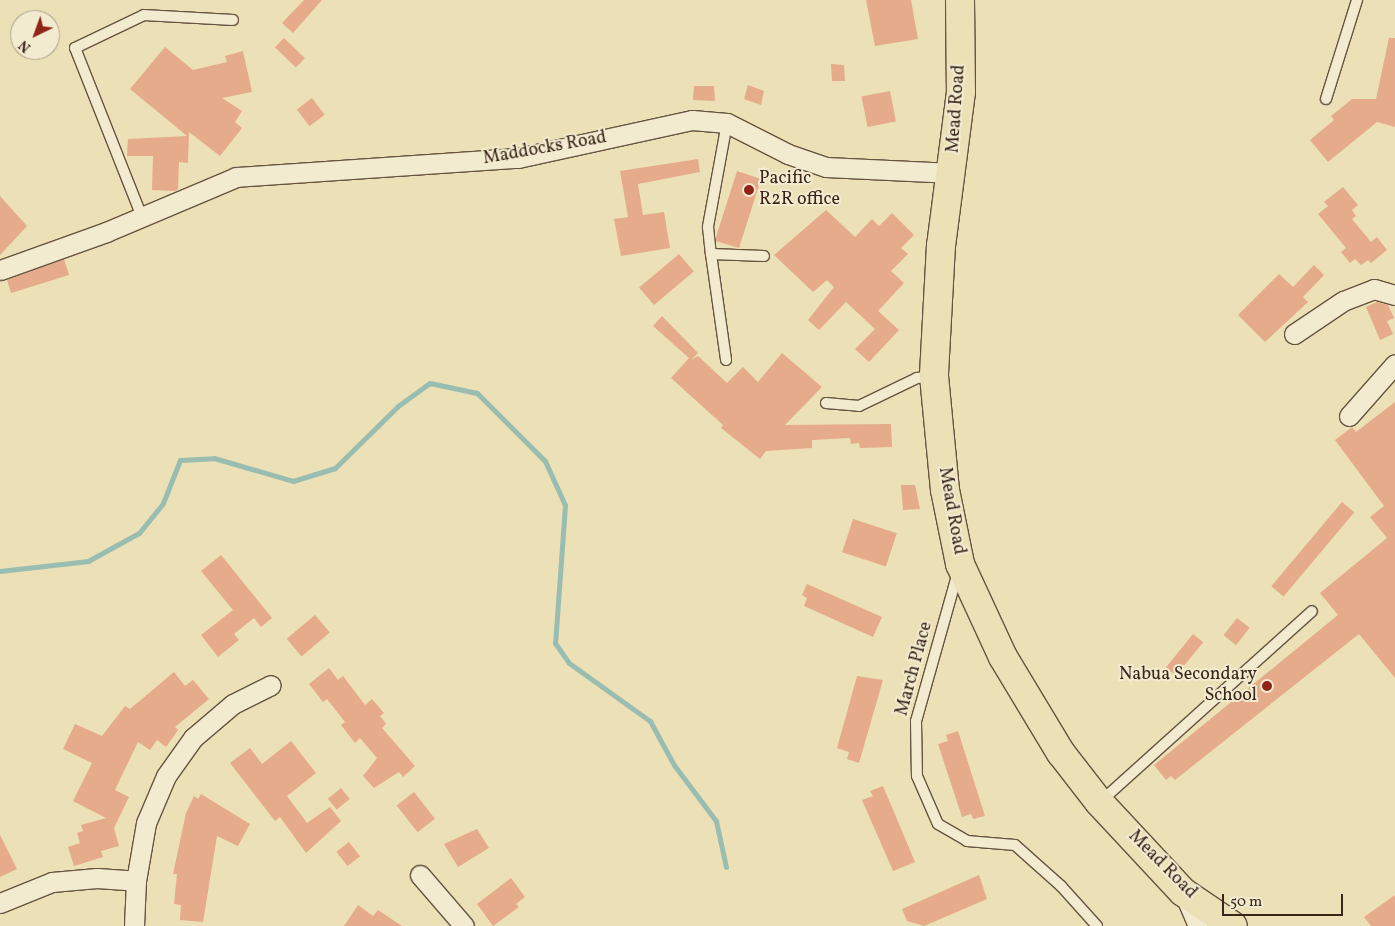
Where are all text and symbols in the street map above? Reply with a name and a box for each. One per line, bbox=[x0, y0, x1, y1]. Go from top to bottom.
north arrow bbox=[10, 10, 60, 60]
text: N bbox=[15, 35, 35, 56]
street label: Mead Road bbox=[943, 64, 971, 154]
street label: Maddocks Road bbox=[482, 128, 608, 170]
place label: Pacific R2R office bbox=[759, 169, 840, 212]
marker: Pacific R2R office bbox=[743, 184, 755, 196]
street label: Mead Road bbox=[933, 466, 969, 556]
street label: March Place bbox=[892, 620, 938, 718]
place label: Nabua Secondary School bbox=[1119, 665, 1257, 708]
marker: Nabua Secondary School bbox=[1261, 680, 1273, 692]
street label: Mead Road bbox=[1123, 826, 1201, 904]
scale bar bbox=[1225, 884, 1346, 916]
text: 50 m bbox=[1230, 892, 1262, 913]

